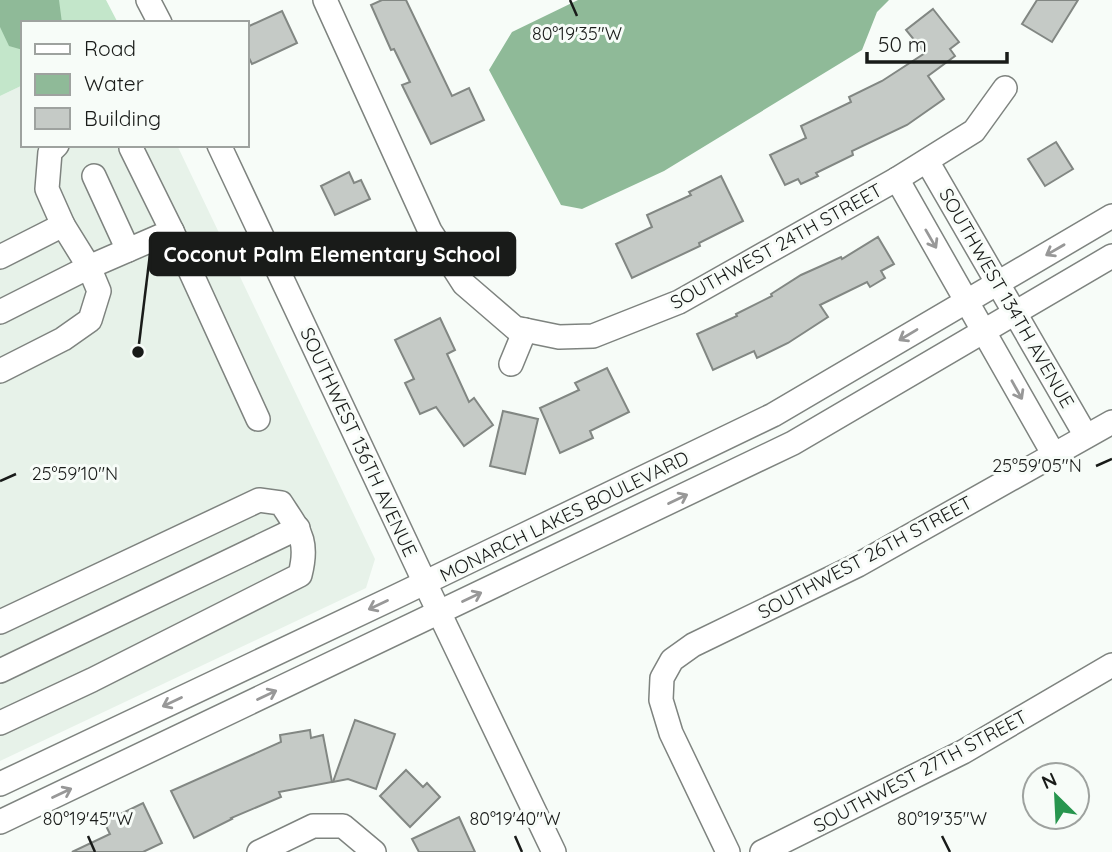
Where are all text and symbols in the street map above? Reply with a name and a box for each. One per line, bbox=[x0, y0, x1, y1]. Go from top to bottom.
legend bbox=[21, 21, 248, 147]
scale bar bbox=[867, 21, 1007, 65]
text: 80°19'35"W bbox=[532, 22, 622, 45]
text: 50 m bbox=[878, 31, 927, 57]
text: Road bbox=[84, 35, 136, 61]
text: Water bbox=[84, 70, 144, 96]
text: Building bbox=[84, 105, 161, 131]
street label: SOUTHWEST 24TH STREET bbox=[666, 178, 886, 314]
street label: SOUTHWEST 134TH AVENUE bbox=[934, 184, 1080, 412]
one-way arrow bbox=[924, 228, 938, 248]
callout: Coconut Palm Elementary School bbox=[150, 233, 515, 275]
text: Coconut Palm Elementary School bbox=[163, 241, 501, 267]
one-way arrow bbox=[1045, 243, 1065, 257]
street label: SOUTHWEST 136TH AVENUE bbox=[295, 324, 423, 560]
one-way arrow bbox=[898, 328, 918, 342]
one-way arrow bbox=[1010, 380, 1024, 400]
street label: MONARCH LAKES BOULEVARD bbox=[436, 445, 692, 587]
text: 25°59'05"N bbox=[992, 454, 1082, 477]
text: 25°59'10"N bbox=[32, 462, 118, 485]
street label: SOUTHWEST 26TH STREET bbox=[754, 490, 976, 624]
one-way arrow bbox=[667, 492, 688, 505]
one-way arrow bbox=[461, 590, 482, 603]
one-way arrow bbox=[368, 599, 389, 612]
one-way arrow bbox=[256, 688, 277, 701]
one-way arrow bbox=[162, 697, 183, 710]
street label: SOUTHWEST 27TH STREET bbox=[809, 704, 1031, 838]
north arrow bbox=[1021, 761, 1091, 831]
text: N bbox=[1038, 767, 1060, 794]
one-way arrow bbox=[51, 785, 72, 799]
text: 80°19'45"W bbox=[43, 807, 133, 830]
text: 80°19'40"W bbox=[469, 807, 561, 830]
text: 80°19'35"W bbox=[897, 807, 987, 830]

